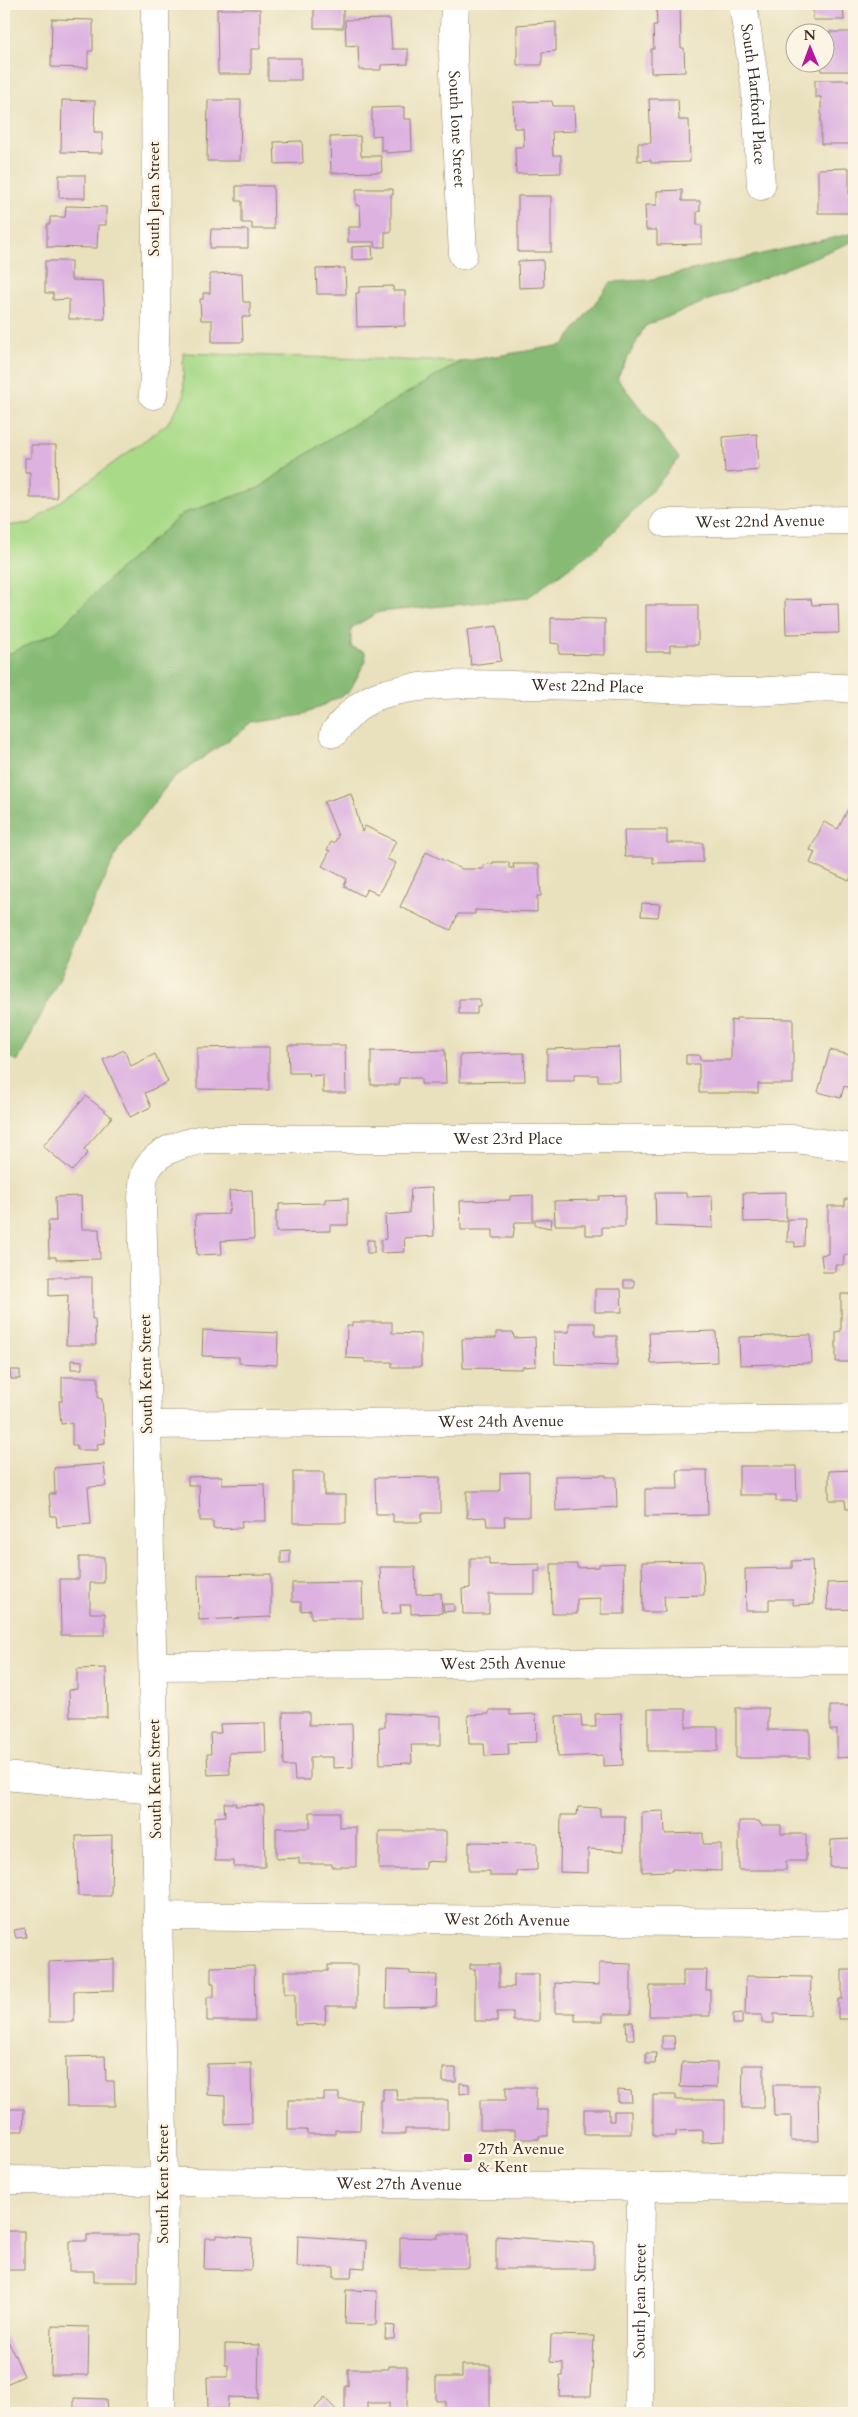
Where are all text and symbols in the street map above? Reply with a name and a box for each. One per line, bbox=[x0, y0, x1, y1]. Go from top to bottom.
street label: South Hartford Place bbox=[735, 22, 771, 166]
north arrow bbox=[786, 22, 836, 72]
text: N bbox=[804, 26, 816, 45]
street label: South Ione Street bbox=[443, 70, 471, 188]
street label: South Jean Street bbox=[143, 141, 165, 257]
street label: West 22nd Avenue bbox=[694, 509, 825, 534]
street label: West 22nd Place bbox=[530, 674, 644, 699]
street label: West 23rd Place bbox=[452, 1128, 563, 1150]
street label: South Kent Street bbox=[134, 1314, 158, 1434]
street label: West 24th Avenue bbox=[437, 1410, 564, 1433]
street label: West 25th Avenue bbox=[439, 1652, 566, 1675]
street label: South Kent Street bbox=[143, 1719, 167, 1839]
street label: West 26th Avenue bbox=[443, 1908, 570, 1932]
street label: South Kent Street bbox=[152, 2124, 174, 2244]
place label: 27th Avenue & Kent bbox=[478, 2138, 564, 2178]
marker: 27th Avenue & Kent bbox=[462, 2152, 474, 2164]
street label: West 27th Avenue bbox=[335, 2173, 462, 2196]
street label: South Jean Street bbox=[628, 2243, 652, 2359]

